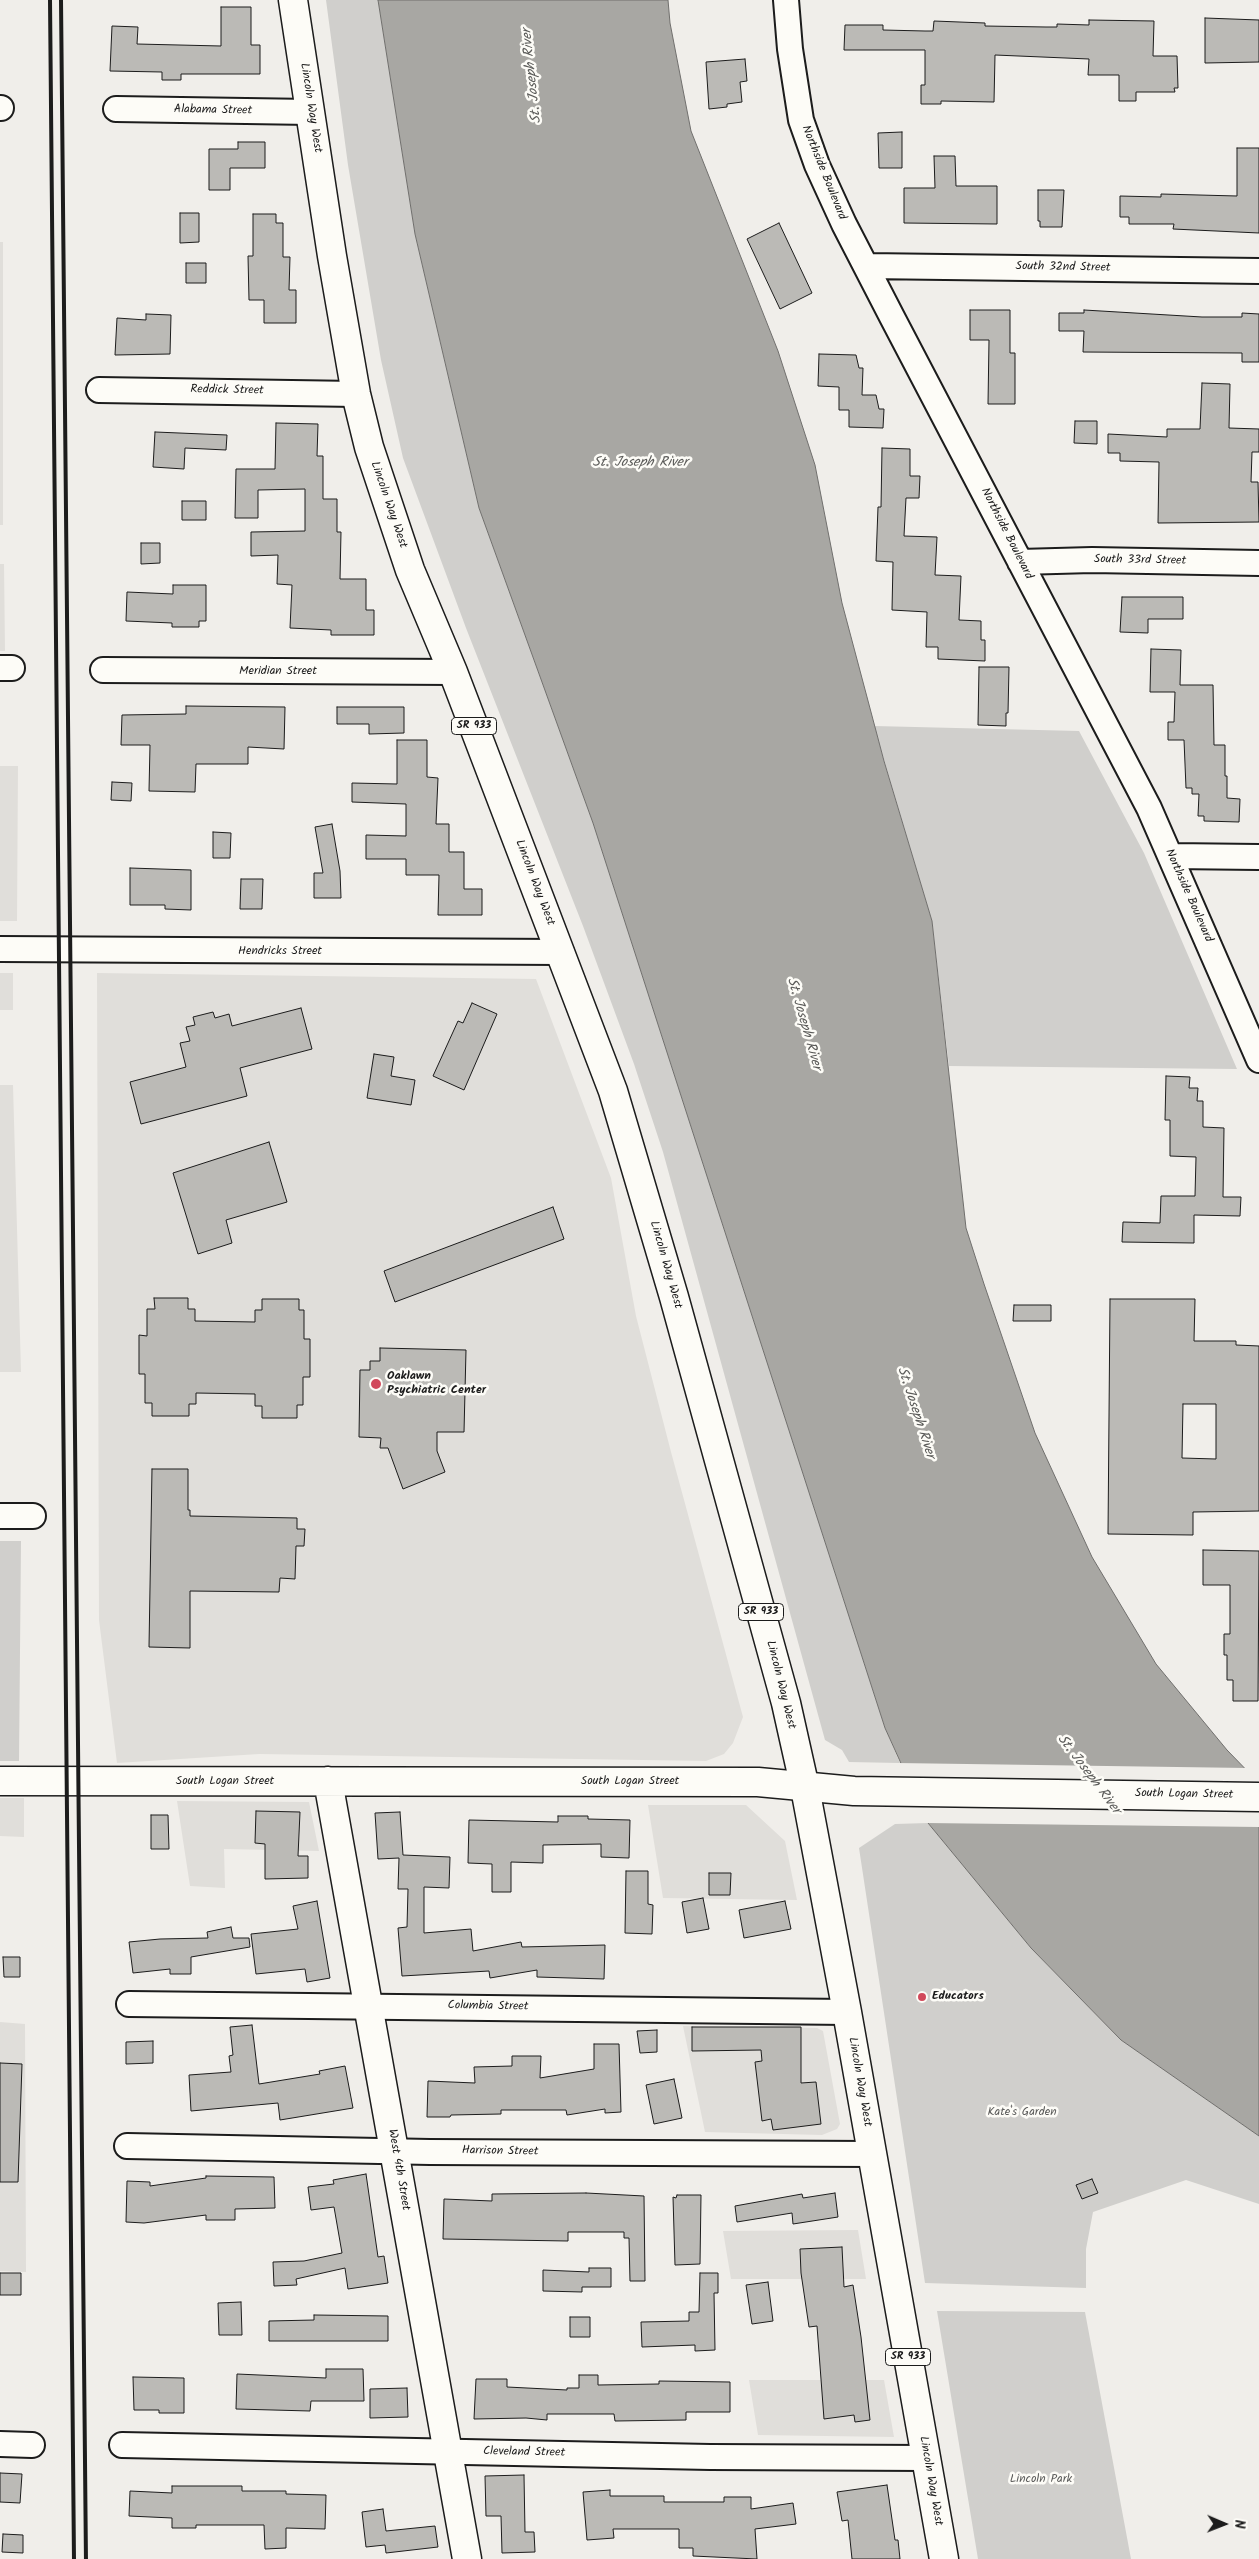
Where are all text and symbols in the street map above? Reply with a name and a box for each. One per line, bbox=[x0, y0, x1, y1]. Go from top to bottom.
water label: St. Joseph River bbox=[520, 28, 546, 124]
street label: Lincoln Way West bbox=[296, 62, 324, 154]
street label: Alabama Street bbox=[174, 103, 252, 119]
street label: Northside Boulevard bbox=[797, 124, 849, 222]
street label: South 32nd Street bbox=[1015, 260, 1111, 276]
street label: Reddick Street bbox=[190, 383, 264, 399]
water label: St. Joseph River bbox=[592, 456, 688, 472]
street label: Lincoln Way West bbox=[366, 460, 410, 550]
street label: Northside Boulevard bbox=[977, 486, 1035, 582]
street label: South 33rd Street bbox=[1094, 553, 1186, 569]
street label: Meridian Street bbox=[239, 665, 317, 679]
road number: SR 933 bbox=[452, 718, 496, 734]
street label: Lincoln Way West bbox=[511, 838, 557, 928]
street label: Northside Boulevard bbox=[1161, 847, 1215, 945]
street label: Hendricks Street bbox=[238, 945, 322, 959]
water label: St. Joseph River bbox=[782, 976, 824, 1072]
street label: Lincoln Way West bbox=[646, 1219, 684, 1311]
water label: St. Joseph River bbox=[892, 1365, 938, 1461]
place label: Oaklawn Psychiatric Center bbox=[387, 1370, 486, 1398]
marker: Oaklawn Psychiatric Center bbox=[369, 1377, 383, 1391]
road number: SR 933 bbox=[738, 1604, 784, 1620]
street label: Lincoln Way West bbox=[762, 1639, 798, 1731]
water label: St. Joseph River bbox=[1053, 1732, 1123, 1818]
street label: South Logan Street bbox=[176, 1775, 274, 1789]
street label: South Logan Street bbox=[581, 1775, 679, 1789]
street label: South Logan Street bbox=[1135, 1787, 1233, 1803]
place label: Educators bbox=[932, 1990, 984, 2004]
marker: Educators bbox=[916, 1991, 928, 2003]
street label: Columbia Street bbox=[447, 1999, 529, 2015]
street label: Lincoln Way West bbox=[844, 2036, 874, 2128]
park label: Kate's Garden bbox=[987, 2106, 1057, 2120]
street label: West 4th Street bbox=[384, 2128, 412, 2212]
street label: Harrison Street bbox=[462, 2144, 538, 2160]
road number: SR 933 bbox=[886, 2348, 930, 2366]
street label: Lincoln Way West bbox=[915, 2435, 945, 2527]
street label: Cleveland Street bbox=[483, 2445, 565, 2461]
park label: Lincoln Park bbox=[1010, 2473, 1072, 2487]
north arrow bbox=[1199, 2499, 1249, 2549]
text: N bbox=[1228, 2520, 1250, 2529]

